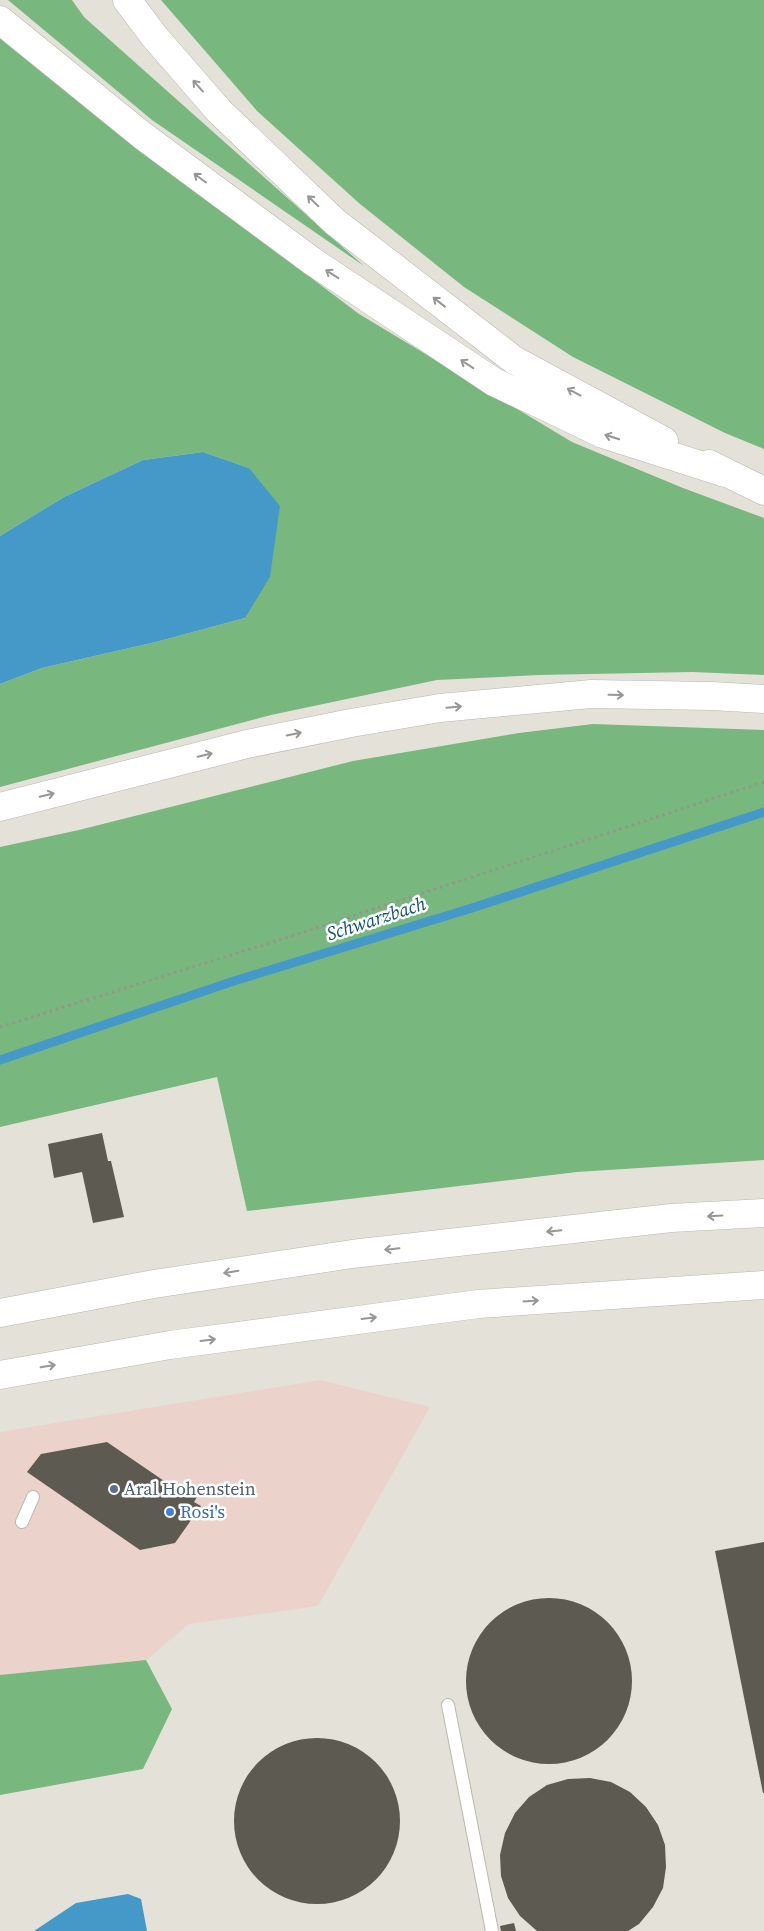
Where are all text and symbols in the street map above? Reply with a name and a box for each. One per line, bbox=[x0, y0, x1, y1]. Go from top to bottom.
one-way arrow bbox=[192, 79, 203, 92]
one-way arrow bbox=[194, 173, 207, 184]
one-way arrow bbox=[307, 195, 319, 207]
one-way arrow bbox=[325, 269, 339, 279]
one-way arrow bbox=[433, 297, 446, 308]
one-way arrow bbox=[460, 358, 474, 369]
one-way arrow bbox=[567, 387, 582, 396]
one-way arrow bbox=[604, 432, 620, 441]
one-way arrow bbox=[608, 690, 624, 699]
one-way arrow bbox=[446, 702, 462, 711]
one-way arrow bbox=[286, 729, 302, 739]
one-way arrow bbox=[196, 750, 212, 759]
one-way arrow bbox=[39, 790, 55, 799]
water label: Schwarzbach bbox=[323, 890, 430, 946]
one-way arrow bbox=[708, 1211, 724, 1220]
one-way arrow bbox=[546, 1226, 562, 1236]
one-way arrow bbox=[384, 1244, 400, 1254]
one-way arrow bbox=[224, 1268, 240, 1278]
one-way arrow bbox=[523, 1296, 539, 1305]
one-way arrow bbox=[361, 1313, 377, 1323]
one-way arrow bbox=[200, 1334, 216, 1344]
one-way arrow bbox=[40, 1361, 56, 1371]
place label: Aral Hohenstein bbox=[124, 1476, 256, 1501]
marker: Aral Hohenstein bbox=[108, 1483, 120, 1495]
place label: Rosi's bbox=[180, 1499, 225, 1524]
marker: Rosi's bbox=[164, 1506, 176, 1518]

